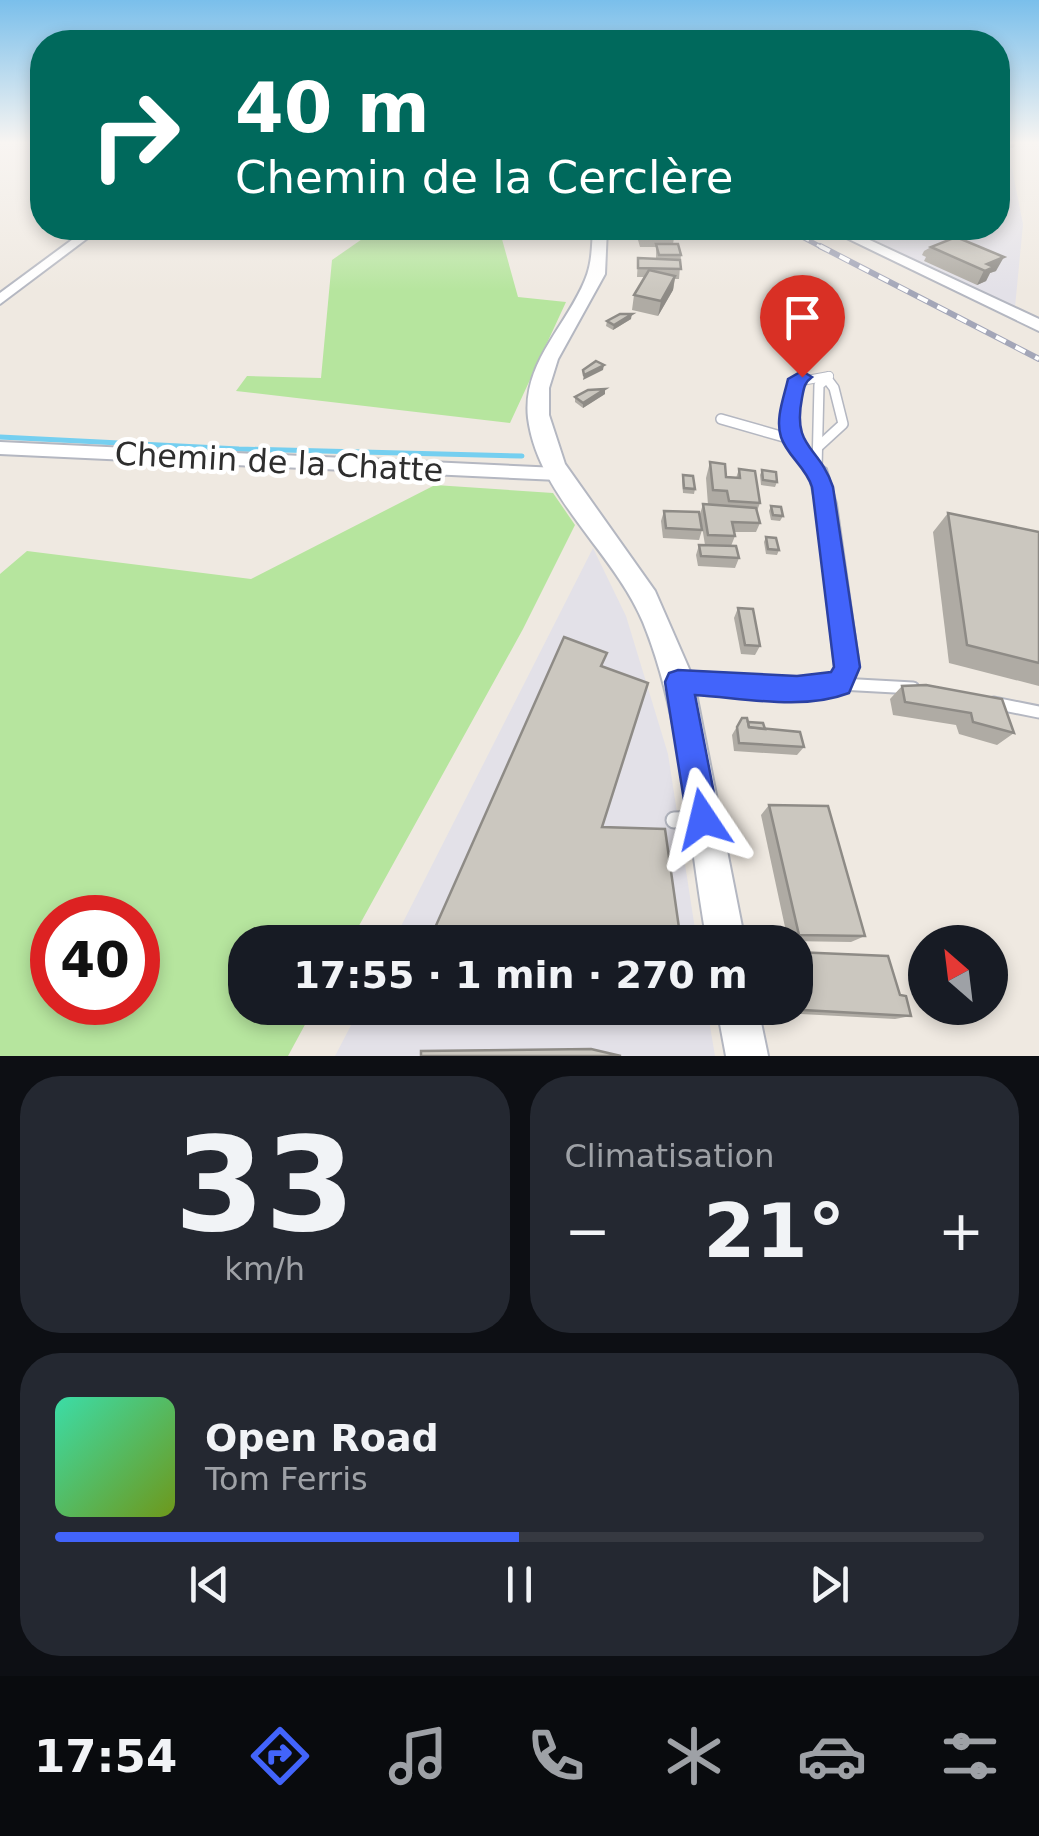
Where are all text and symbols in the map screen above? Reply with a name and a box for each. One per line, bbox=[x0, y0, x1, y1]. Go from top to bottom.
text: 40 m bbox=[235, 67, 430, 149]
icon: right bbox=[70, 70, 200, 200]
text: Chemin de la Cerclère bbox=[235, 151, 733, 204]
pin bbox=[760, 275, 845, 378]
icon: arrive bbox=[775, 290, 830, 345]
street label: Chemin de la Chatte bbox=[114, 434, 444, 490]
position arrow bbox=[651, 767, 755, 871]
speed limit sign: 40 bbox=[30, 895, 160, 1025]
north arrow bbox=[908, 925, 1008, 1025]
map controls bbox=[908, 925, 1008, 1025]
text: 17:55 · 1 min · 270 m bbox=[293, 953, 748, 997]
text: 33 bbox=[174, 1109, 355, 1261]
text: Climatisation bbox=[565, 1137, 774, 1175]
text: 21° bbox=[703, 1187, 845, 1275]
text: − bbox=[565, 1199, 611, 1263]
text: + bbox=[938, 1199, 984, 1263]
text: km/h bbox=[224, 1250, 305, 1288]
text: Open Road bbox=[205, 1416, 439, 1460]
text: Tom Ferris bbox=[205, 1460, 368, 1498]
icon: previous bbox=[182, 1557, 237, 1612]
icon: pause bbox=[492, 1557, 547, 1612]
icon: next bbox=[802, 1557, 857, 1612]
icon: directions bbox=[245, 1721, 315, 1791]
icon: music bbox=[383, 1721, 453, 1791]
icon: phone bbox=[521, 1721, 591, 1791]
icon: climate bbox=[659, 1721, 729, 1791]
icon: car bbox=[797, 1721, 867, 1791]
icon: filters bbox=[935, 1721, 1005, 1791]
text: 17:54 bbox=[34, 1730, 177, 1783]

